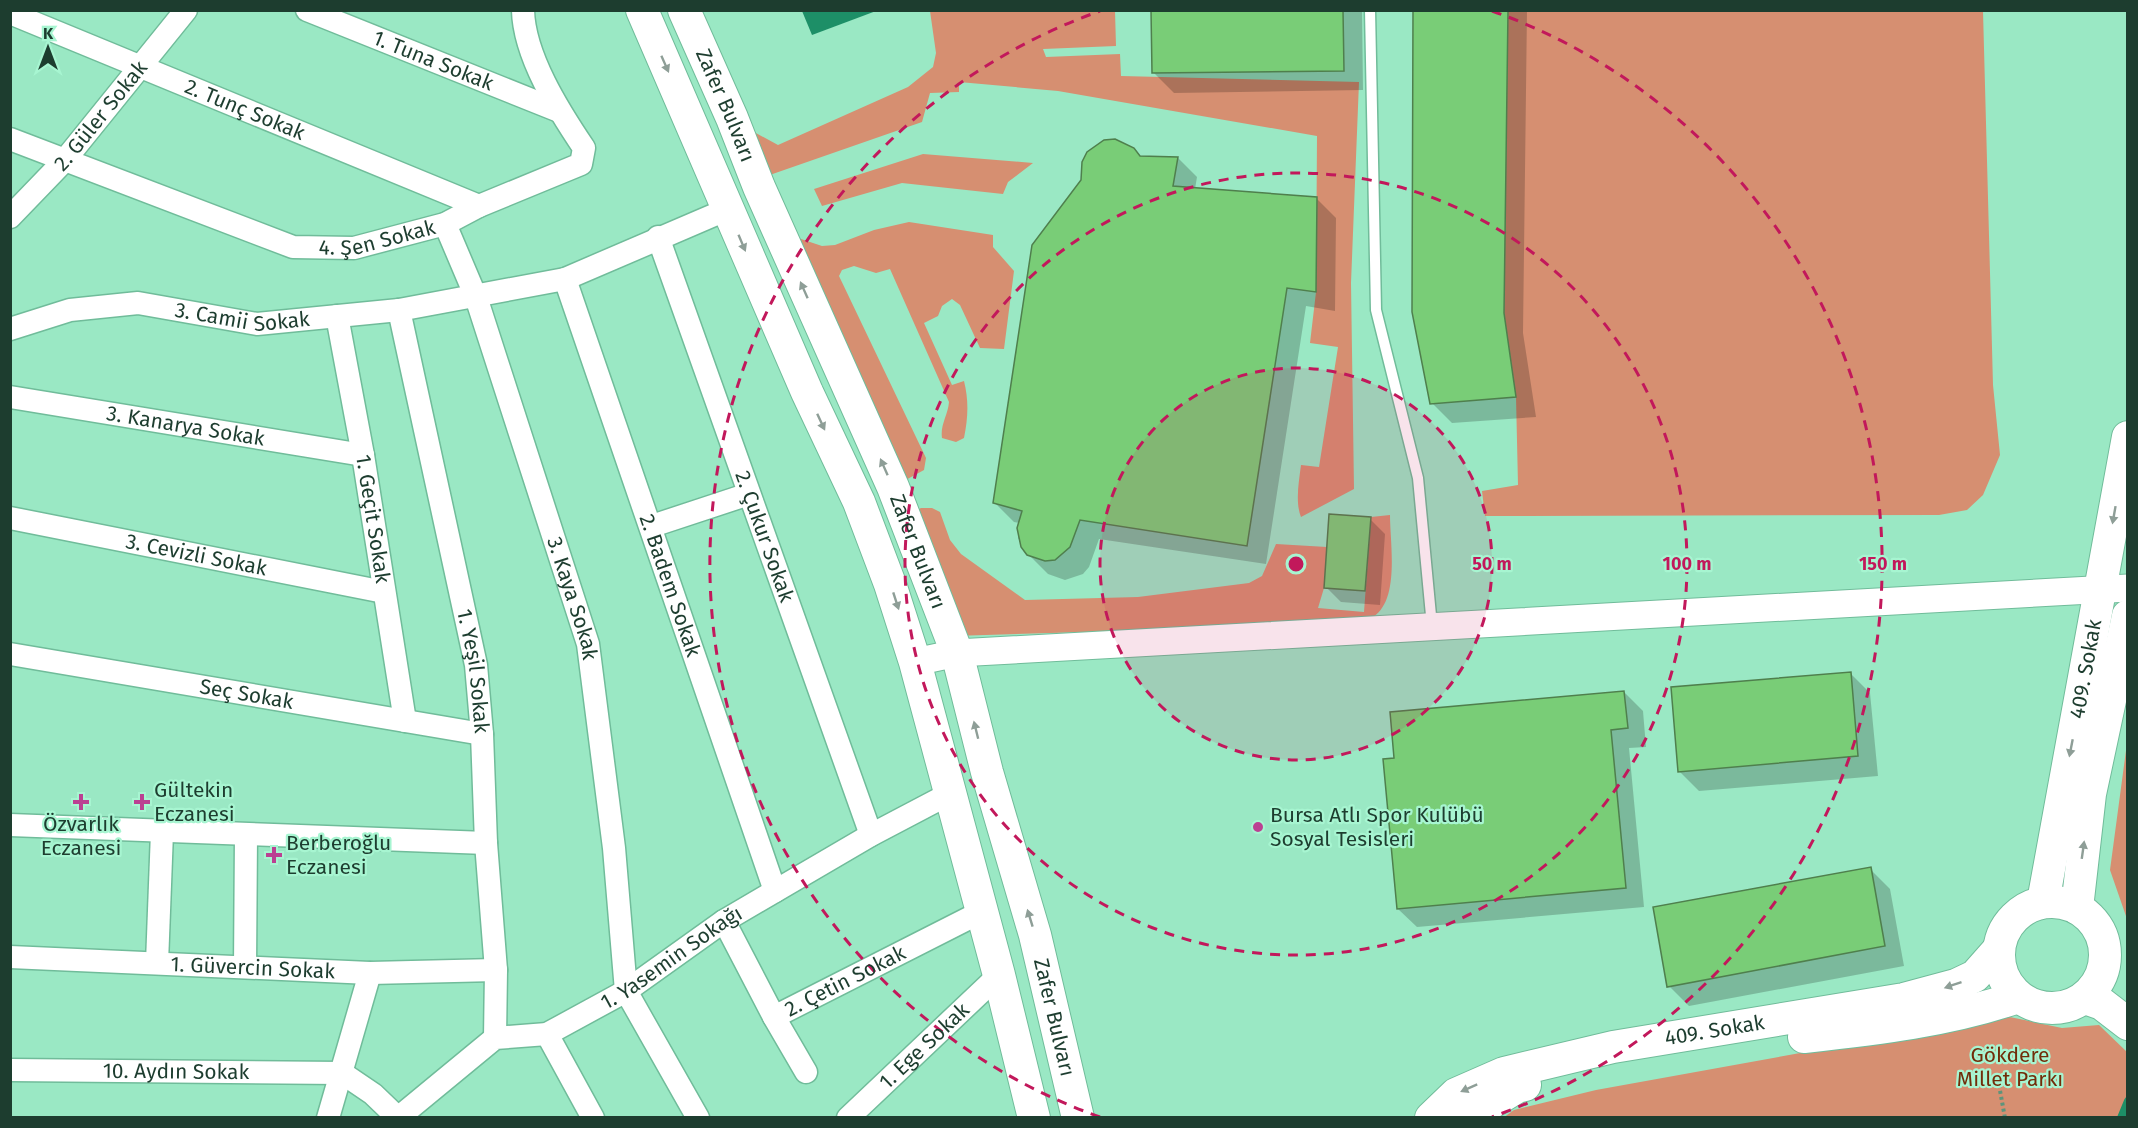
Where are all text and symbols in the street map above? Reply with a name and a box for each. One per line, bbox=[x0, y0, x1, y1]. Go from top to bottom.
north arrow bbox=[18, 18, 78, 78]
text: K bbox=[43, 24, 54, 43]
street label: 1. Tuna Sokak bbox=[369, 25, 498, 96]
street label: Zafer Bulvarı bbox=[690, 45, 761, 166]
street label: 2. Güler Sokak bbox=[49, 55, 153, 176]
one-way arrow bbox=[660, 56, 670, 74]
street label: 2. Tunç Sokak bbox=[181, 73, 309, 146]
street label: 4. Şen Sokak bbox=[318, 214, 438, 261]
one-way arrow bbox=[738, 234, 748, 252]
one-way arrow bbox=[799, 280, 809, 298]
street label: 3. Camii Sokak bbox=[173, 297, 311, 337]
street label: 3. Kanarya Sokak bbox=[105, 400, 267, 452]
one-way arrow bbox=[816, 413, 825, 430]
street label: 1. Geçit Sokak bbox=[350, 453, 396, 585]
one-way arrow bbox=[880, 459, 889, 476]
street label: 2. Çukur Sokak bbox=[729, 467, 800, 606]
street label: Zafer Bulvarı bbox=[884, 491, 952, 612]
one-way arrow bbox=[2110, 506, 2119, 525]
street label: 2. Badem Sokak bbox=[634, 511, 707, 660]
street label: 3. Cevizli Sokak bbox=[124, 528, 269, 582]
street label: 3. Kaya Sokak bbox=[541, 534, 603, 662]
text: 50 m bbox=[1472, 553, 1512, 575]
text: 100 m bbox=[1663, 553, 1711, 575]
text: 150 m bbox=[1859, 553, 1907, 575]
centre of rings bbox=[1286, 554, 1306, 574]
one-way arrow bbox=[892, 592, 901, 610]
street label: 1. Yeşil Sokak bbox=[451, 607, 495, 735]
street label: 409. Sokak bbox=[2064, 617, 2108, 721]
street label: Seç Sokak bbox=[198, 673, 296, 715]
one-way arrow bbox=[971, 721, 981, 739]
one-way arrow bbox=[2066, 739, 2075, 758]
place label: Gültekin Eczanesi bbox=[154, 777, 235, 827]
marker: Özvarlık Eczanesi bbox=[74, 795, 88, 809]
marker: Gültekin Eczanesi bbox=[135, 795, 149, 809]
place label: Bursa Atlı Spor Kulübü Sosyal Tesisleri bbox=[1270, 802, 1484, 852]
place label: Özvarlık Eczanesi bbox=[41, 811, 121, 861]
marker: Bursa Atlı Spor Kulübü Sosyal Tesisleri bbox=[1251, 820, 1265, 834]
place label: Berberoğlu Eczanesi bbox=[286, 830, 391, 880]
one-way arrow bbox=[2078, 840, 2087, 859]
marker: Berberoğlu Eczanesi bbox=[267, 848, 281, 862]
street label: 1. Yasemin Sokağı bbox=[596, 900, 747, 1015]
one-way arrow bbox=[1025, 909, 1034, 927]
street label: 2. Çetin Sokak bbox=[781, 939, 910, 1022]
street label: 1. Güvercin Sokak bbox=[170, 951, 336, 984]
street label: Zafer Bulvarı bbox=[1028, 956, 1081, 1079]
one-way arrow bbox=[1944, 981, 1962, 990]
street label: 1. Ege Sokak bbox=[874, 997, 975, 1095]
street label: 409. Sokak bbox=[1663, 1009, 1767, 1051]
park label: Gökdere Millet Parkı bbox=[1957, 1042, 2063, 1092]
street label: 10. Aydın Sokak bbox=[103, 1058, 250, 1085]
one-way arrow bbox=[1461, 1084, 1478, 1093]

